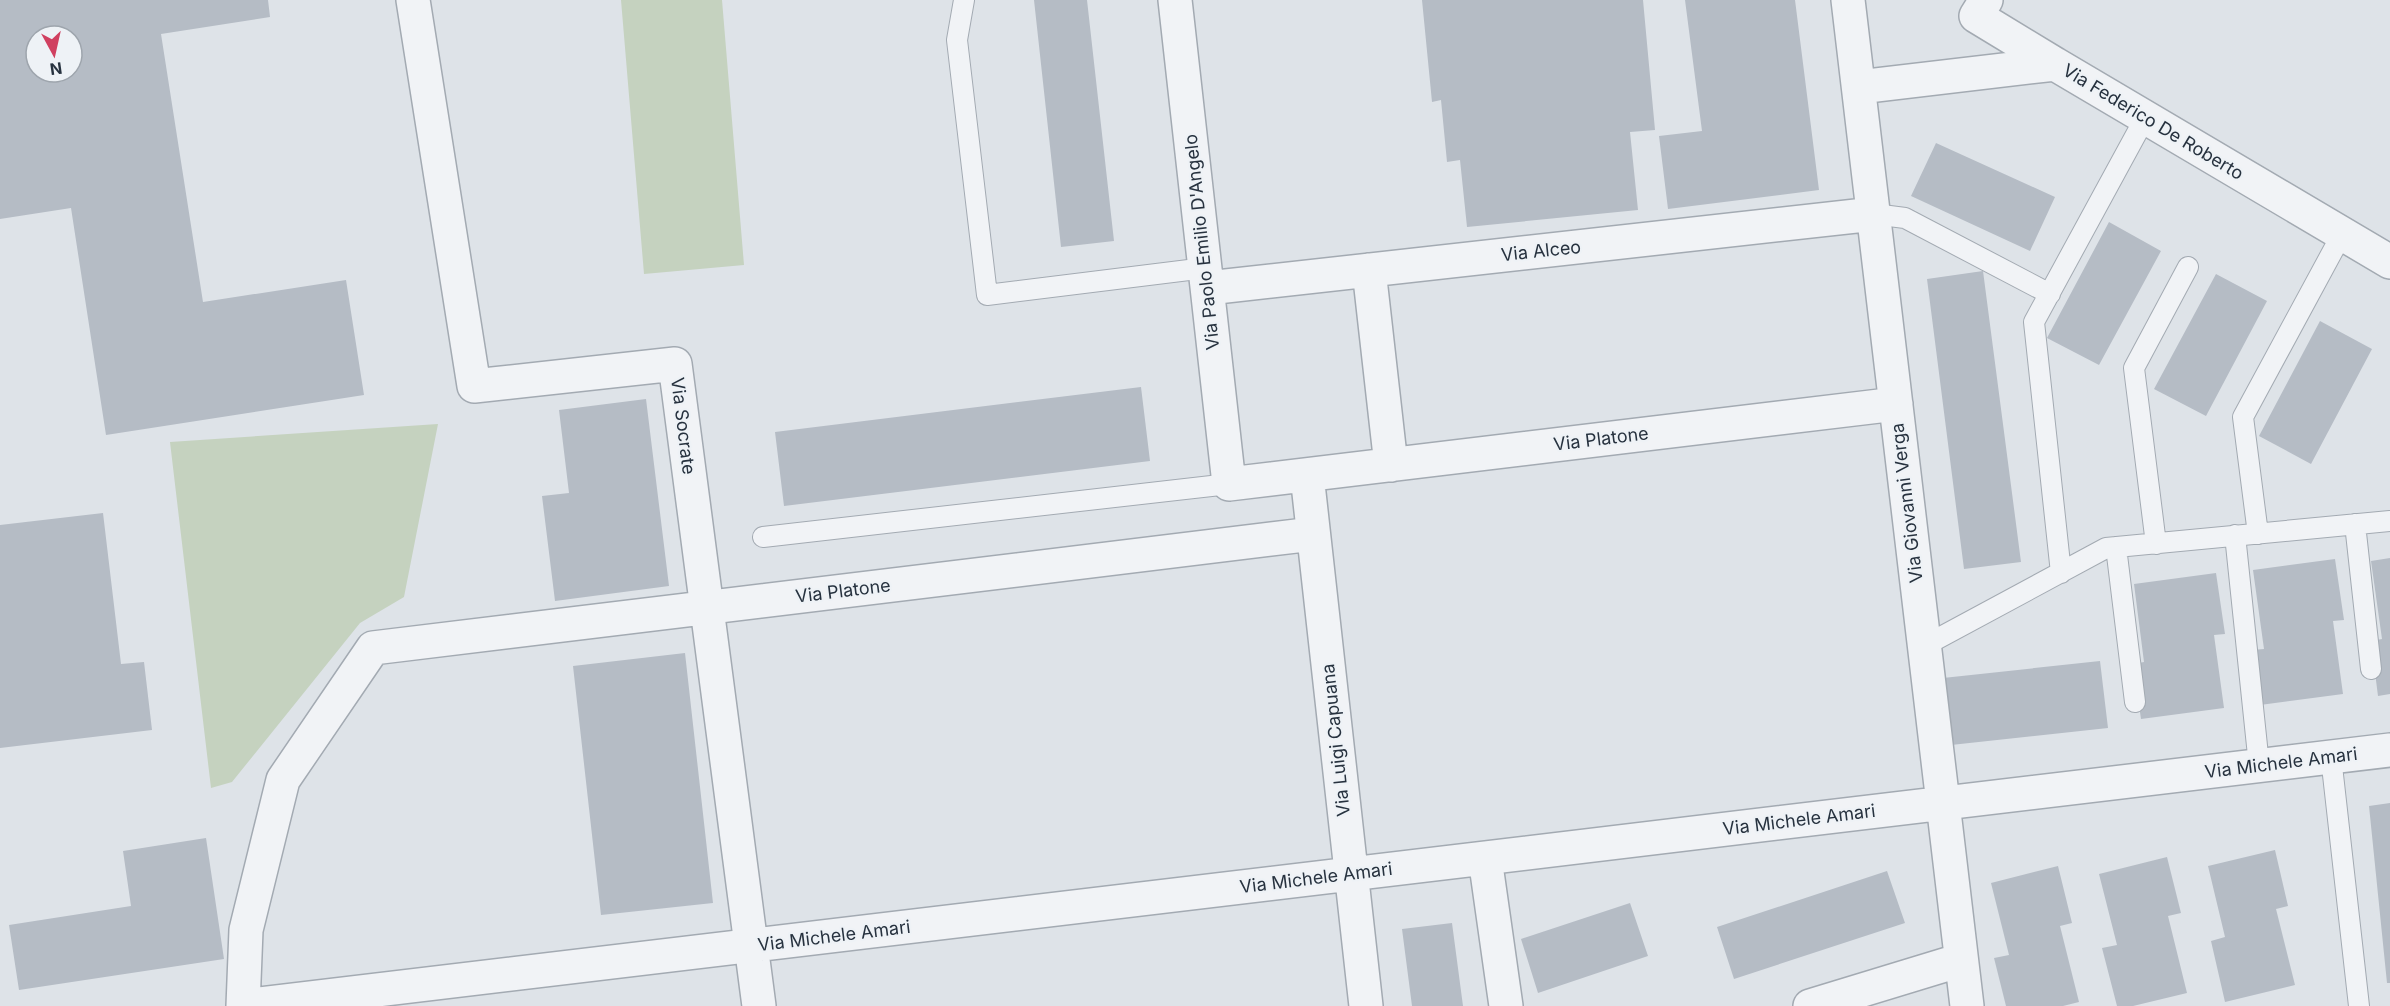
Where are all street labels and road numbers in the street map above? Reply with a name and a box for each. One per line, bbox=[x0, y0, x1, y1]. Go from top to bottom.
street label: Via Federico De Roberto bbox=[2059, 59, 2247, 184]
street label: Via Paolo Emilio D'Angelo bbox=[1180, 133, 1223, 351]
street label: Via Alceo bbox=[1500, 236, 1582, 265]
street label: Via Socrate bbox=[667, 376, 700, 476]
street label: Via Platone bbox=[1552, 422, 1650, 455]
street label: Via Giovanni Verga bbox=[1886, 422, 1927, 584]
street label: Via Platone bbox=[794, 574, 892, 607]
street label: Via Luigi Capuana bbox=[1317, 663, 1354, 817]
street label: Via Michele Amari bbox=[2203, 743, 2358, 782]
street label: Via Michele Amari bbox=[1721, 800, 1876, 839]
street label: Via Michele Amari bbox=[1238, 858, 1393, 897]
street label: Via Michele Amari bbox=[756, 916, 911, 955]

